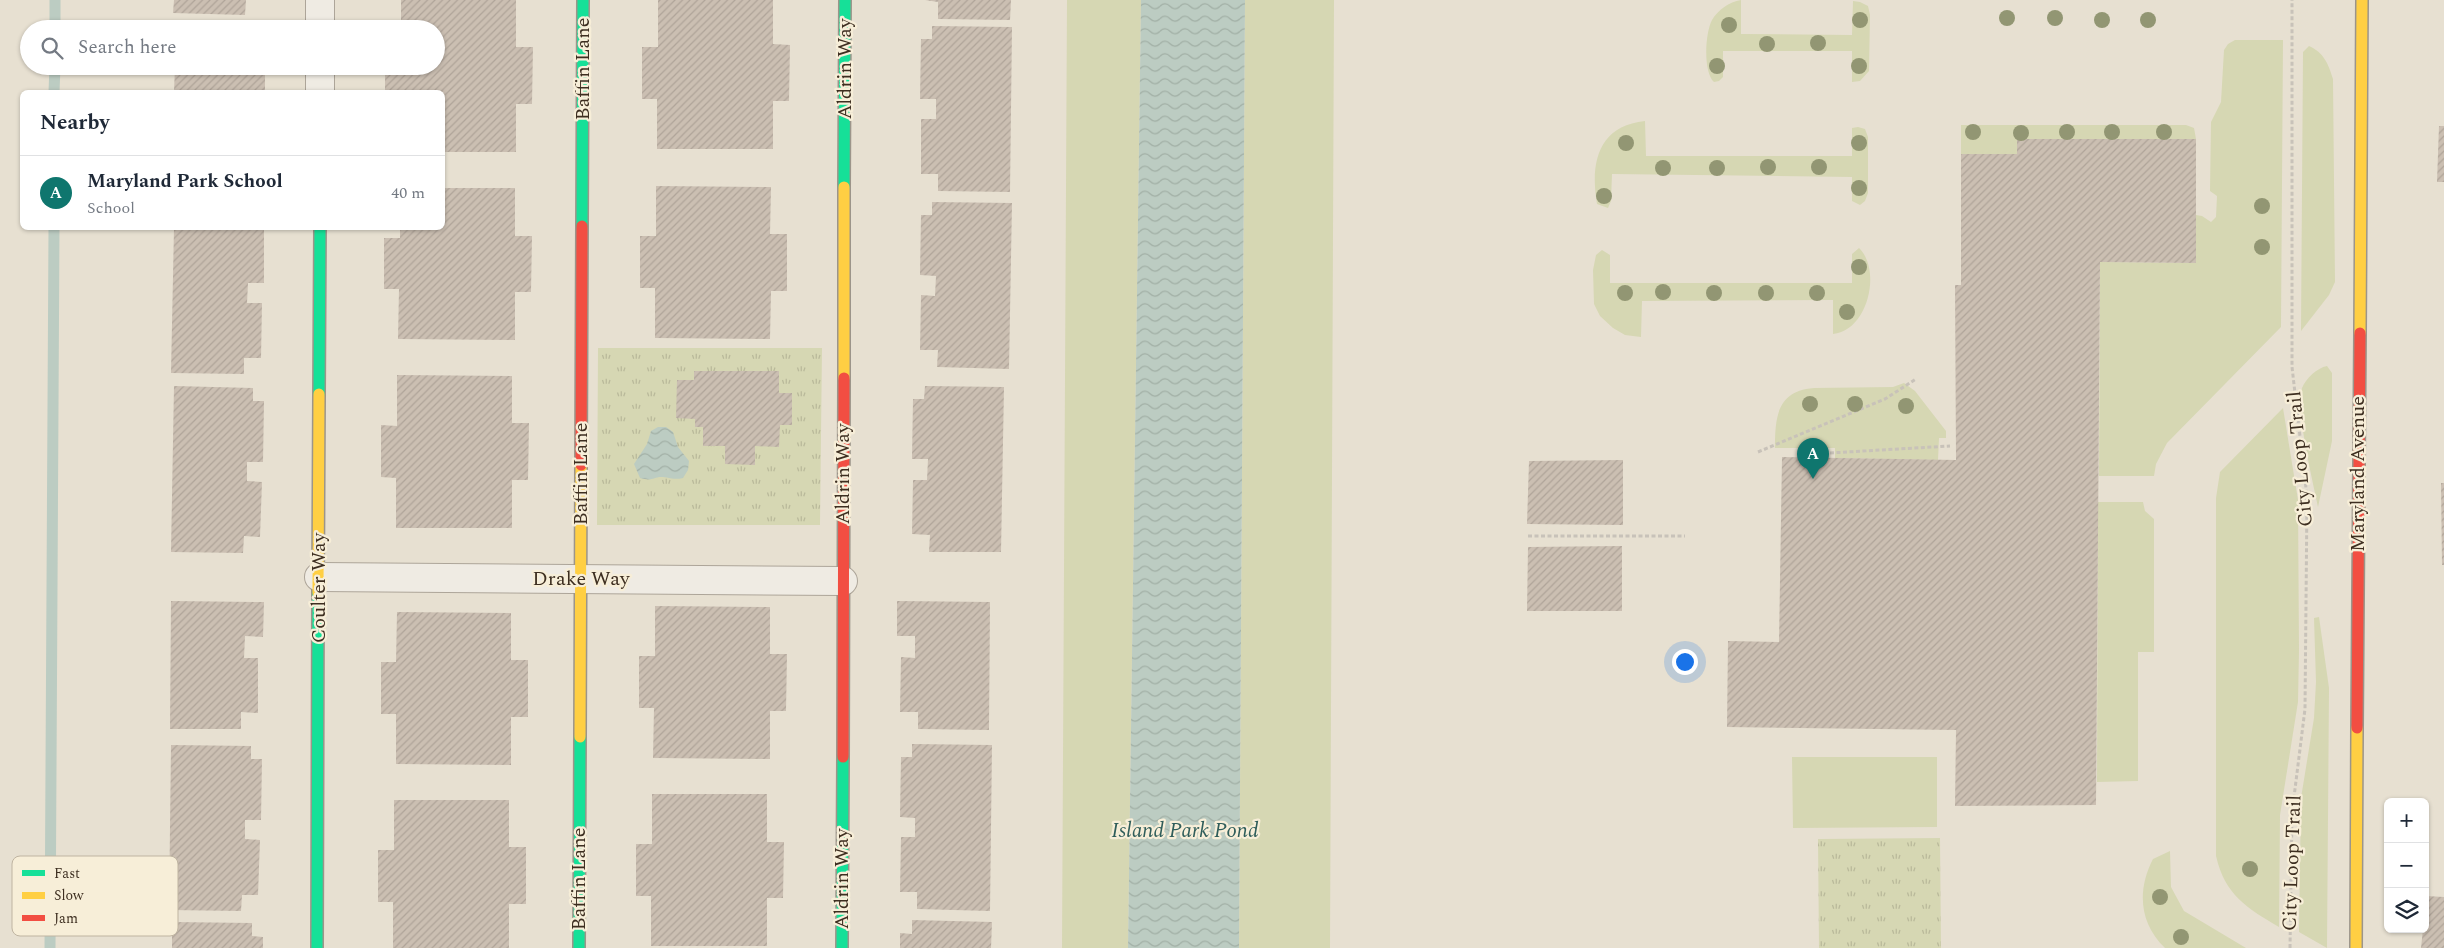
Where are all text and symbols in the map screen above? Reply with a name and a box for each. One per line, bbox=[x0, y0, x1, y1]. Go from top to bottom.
street label: Baffin Lane bbox=[568, 17, 598, 121]
street label: Aldrin Way bbox=[830, 17, 860, 120]
search box bbox=[20, 20, 445, 75]
text: Search here bbox=[78, 33, 177, 62]
icon: search bbox=[38, 34, 66, 62]
text: Nearby bbox=[40, 107, 110, 139]
text: Maryland Park School bbox=[87, 167, 283, 196]
text: A bbox=[50, 181, 62, 205]
text: 40 m bbox=[391, 181, 425, 205]
text: School bbox=[87, 196, 135, 220]
street label: City Loop Trail bbox=[2279, 390, 2321, 528]
street label: Maryland Avenue bbox=[2343, 396, 2373, 552]
street label: Baffin Lane bbox=[566, 422, 596, 526]
street label: Aldrin Way bbox=[828, 422, 858, 525]
pin: A bbox=[1797, 438, 1829, 479]
street label: Coulter Way bbox=[304, 531, 334, 643]
street label: Drake Way bbox=[532, 564, 631, 594]
your location bbox=[1672, 649, 1698, 675]
street label: City Loop Trail bbox=[2275, 794, 2309, 932]
map controls bbox=[2384, 798, 2429, 933]
button: + bbox=[2384, 798, 2429, 843]
water label: Island Park Pond bbox=[1111, 815, 1259, 847]
street label: Baffin Lane bbox=[564, 827, 594, 931]
street label: Aldrin Way bbox=[827, 827, 857, 930]
button: − bbox=[2384, 843, 2429, 888]
legend bbox=[12, 856, 178, 936]
text: Fast bbox=[54, 863, 80, 884]
text: Slow bbox=[54, 885, 84, 906]
button: layers bbox=[2384, 888, 2429, 933]
text: Jam bbox=[54, 908, 78, 929]

